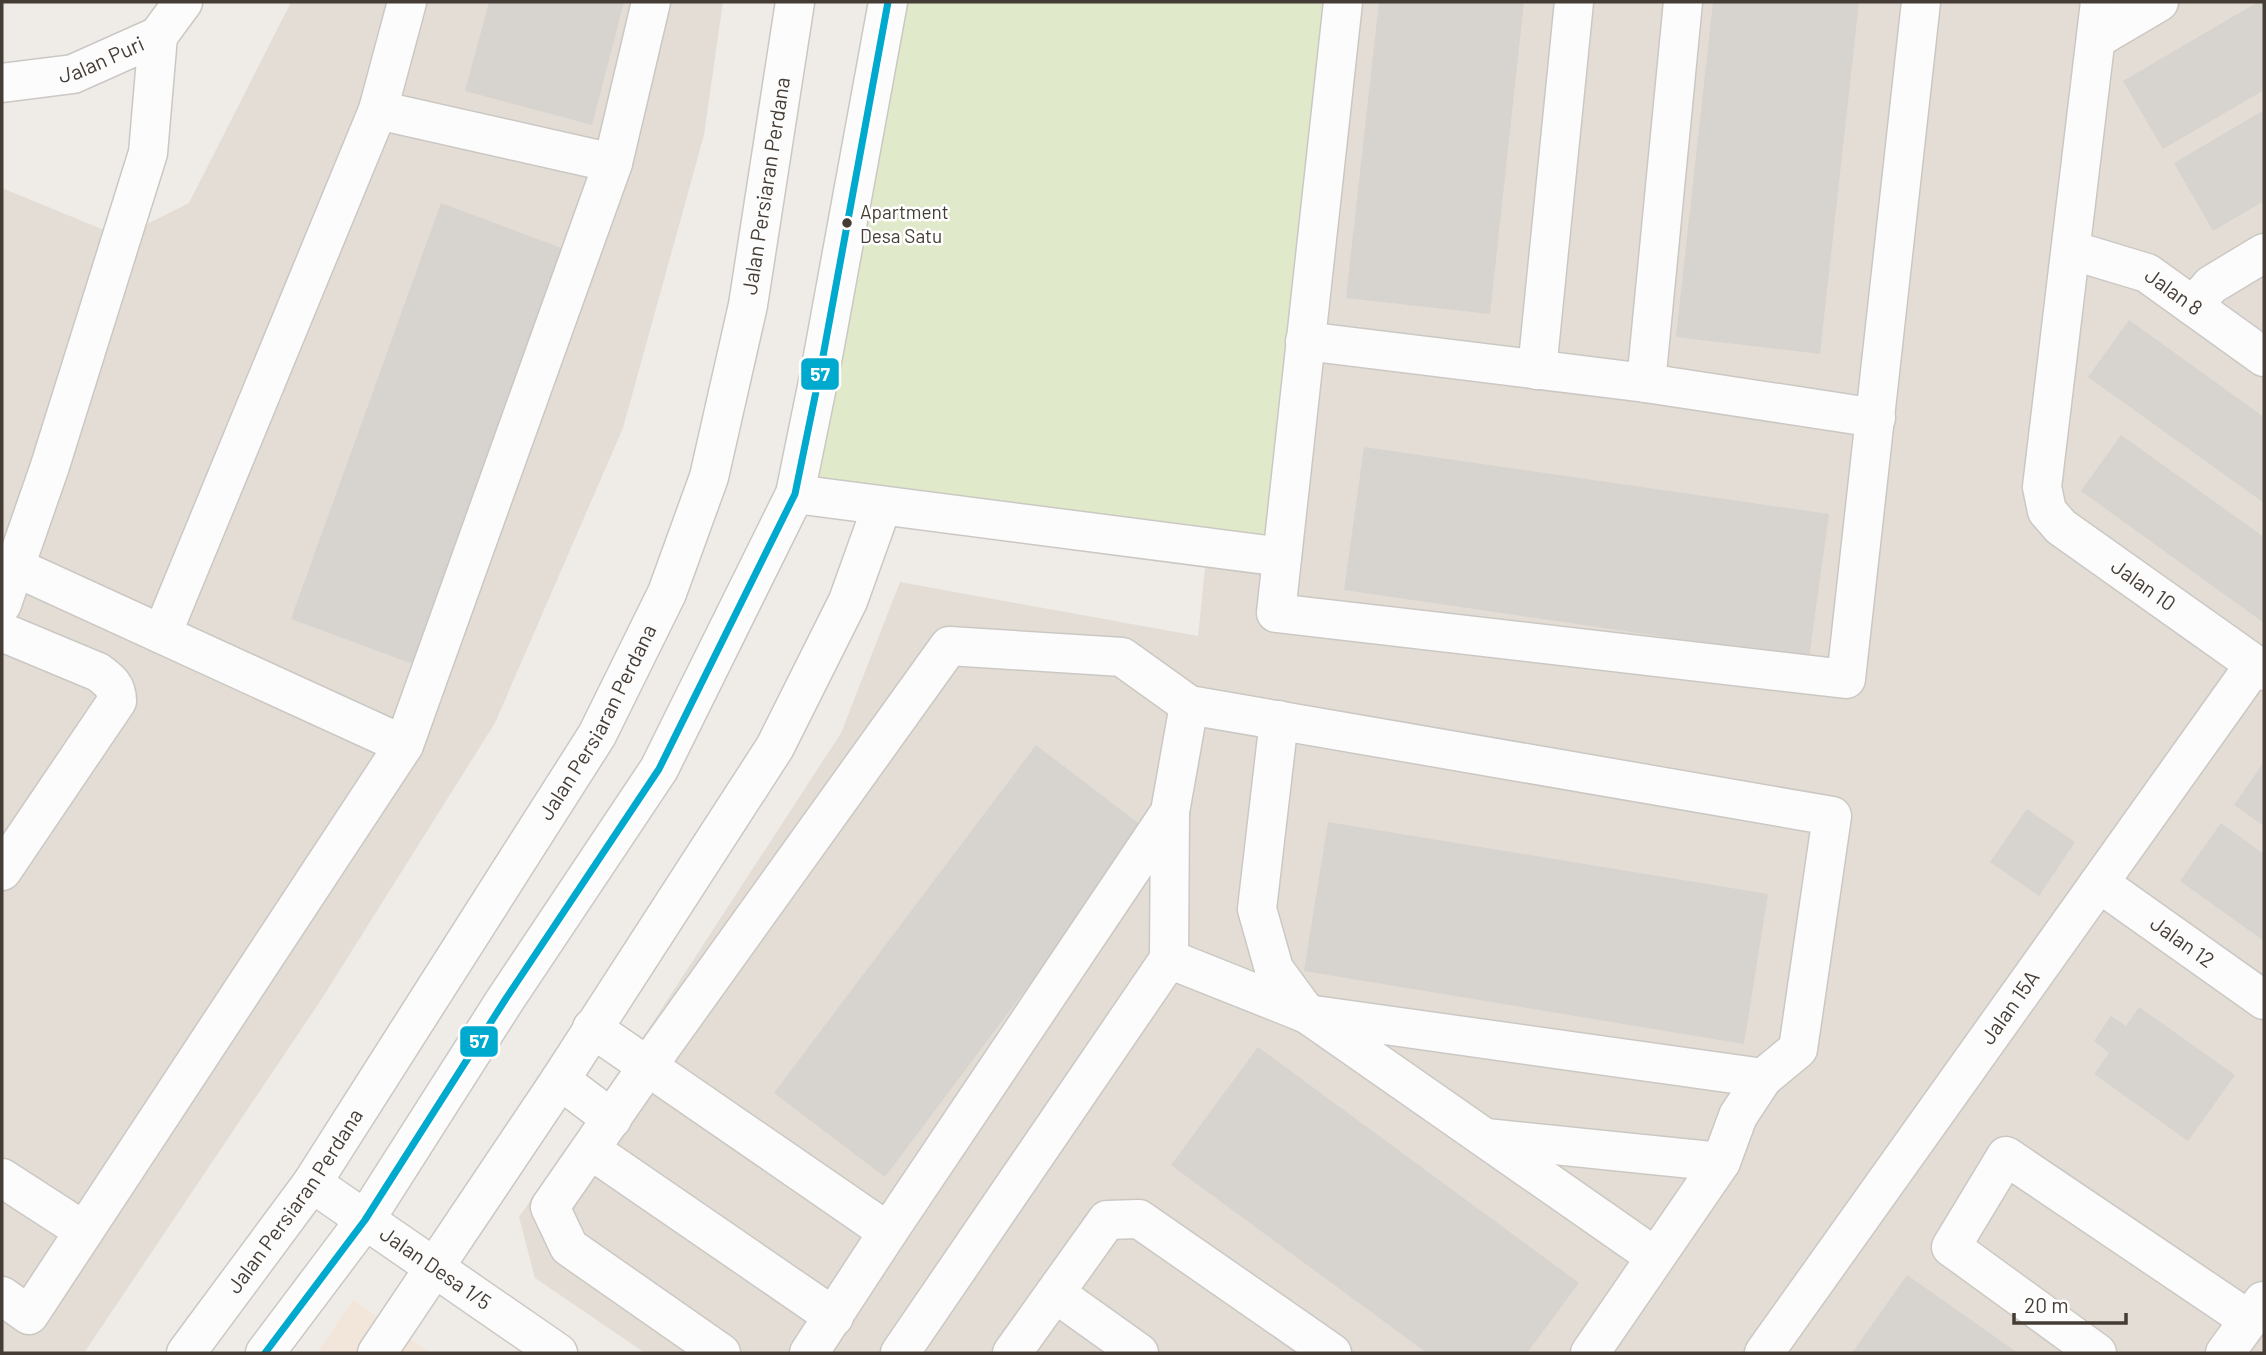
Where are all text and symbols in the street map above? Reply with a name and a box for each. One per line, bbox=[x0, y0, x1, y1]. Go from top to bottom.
street label: Jalan Puri bbox=[57, 30, 148, 87]
street label: Jalan Persiaran Perdana bbox=[736, 75, 794, 296]
place label: Apartment Desa Satu bbox=[860, 200, 949, 247]
marker: Apartment Desa Satu bbox=[840, 216, 854, 230]
street label: Jalan 8 bbox=[2141, 262, 2208, 320]
line badge: 57 bbox=[800, 357, 840, 391]
text: 57 bbox=[810, 362, 830, 385]
street label: Jalan 10 bbox=[2107, 553, 2181, 615]
street label: Jalan Persiaran Perdana bbox=[532, 620, 661, 824]
street label: Jalan 12 bbox=[2146, 910, 2220, 972]
street label: Jalan 15A bbox=[1974, 965, 2044, 1049]
line badge: 57 bbox=[459, 1025, 499, 1058]
text: 57 bbox=[469, 1029, 489, 1052]
street label: Jalan Persiaran Perdana bbox=[221, 1103, 367, 1298]
street label: Jalan Desa 1/5 bbox=[376, 1220, 497, 1314]
scale bar bbox=[2014, 1282, 2126, 1326]
text: 20 m bbox=[2024, 1292, 2069, 1317]

